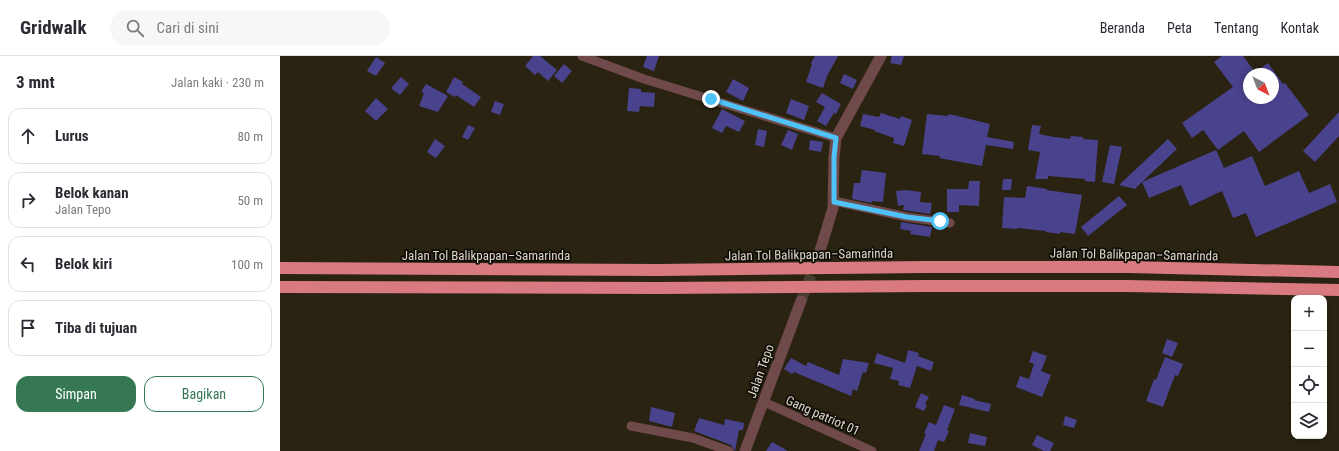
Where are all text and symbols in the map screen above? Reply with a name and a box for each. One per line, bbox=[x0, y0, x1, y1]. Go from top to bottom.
search box bbox=[110, 10, 390, 46]
text: Gridwalk bbox=[20, 16, 86, 39]
icon: search bbox=[124, 17, 146, 39]
text: Cari di sini bbox=[156, 19, 219, 37]
text: Beranda bbox=[1100, 20, 1145, 36]
text: Peta bbox=[1167, 20, 1192, 36]
text: Tentang bbox=[1214, 20, 1259, 36]
text: Kontak bbox=[1281, 20, 1319, 36]
north arrow bbox=[1243, 68, 1279, 104]
text: 3 mnt bbox=[16, 72, 55, 92]
text: Jalan kaki · 230 m bbox=[171, 75, 264, 90]
route end bbox=[702, 90, 720, 108]
icon: ahead bbox=[17, 125, 39, 147]
text: Lurus bbox=[55, 127, 89, 145]
text: 80 m bbox=[237, 129, 263, 144]
text: Belok kanan bbox=[55, 184, 129, 202]
icon: right bbox=[17, 189, 39, 211]
text: 50 m bbox=[237, 193, 263, 208]
text: Jalan Tepo bbox=[55, 202, 111, 217]
route start bbox=[931, 212, 949, 230]
street label: Jalan Tol Balikpapan–Samarinda bbox=[725, 246, 893, 263]
street label: Jalan Tol Balikpapan–Samarinda bbox=[1050, 246, 1218, 263]
street label: Jalan Tol Balikpapan–Samarinda bbox=[402, 248, 570, 263]
icon: left bbox=[17, 253, 39, 275]
text: Belok kiri bbox=[55, 255, 112, 273]
text: 100 m bbox=[231, 257, 263, 272]
map controls bbox=[1291, 295, 1327, 439]
button: + bbox=[1291, 295, 1327, 331]
icon: arrive bbox=[17, 317, 39, 339]
text: Tiba di tujuan bbox=[55, 319, 137, 337]
button: − bbox=[1291, 331, 1327, 367]
street label: Jalan Tepo bbox=[744, 342, 777, 400]
button: locate bbox=[1291, 367, 1327, 403]
button: Simpan bbox=[16, 376, 136, 412]
button: Bagikan bbox=[144, 376, 264, 412]
street label: Gang patriot 01 bbox=[784, 392, 862, 438]
button: layers bbox=[1291, 403, 1327, 439]

